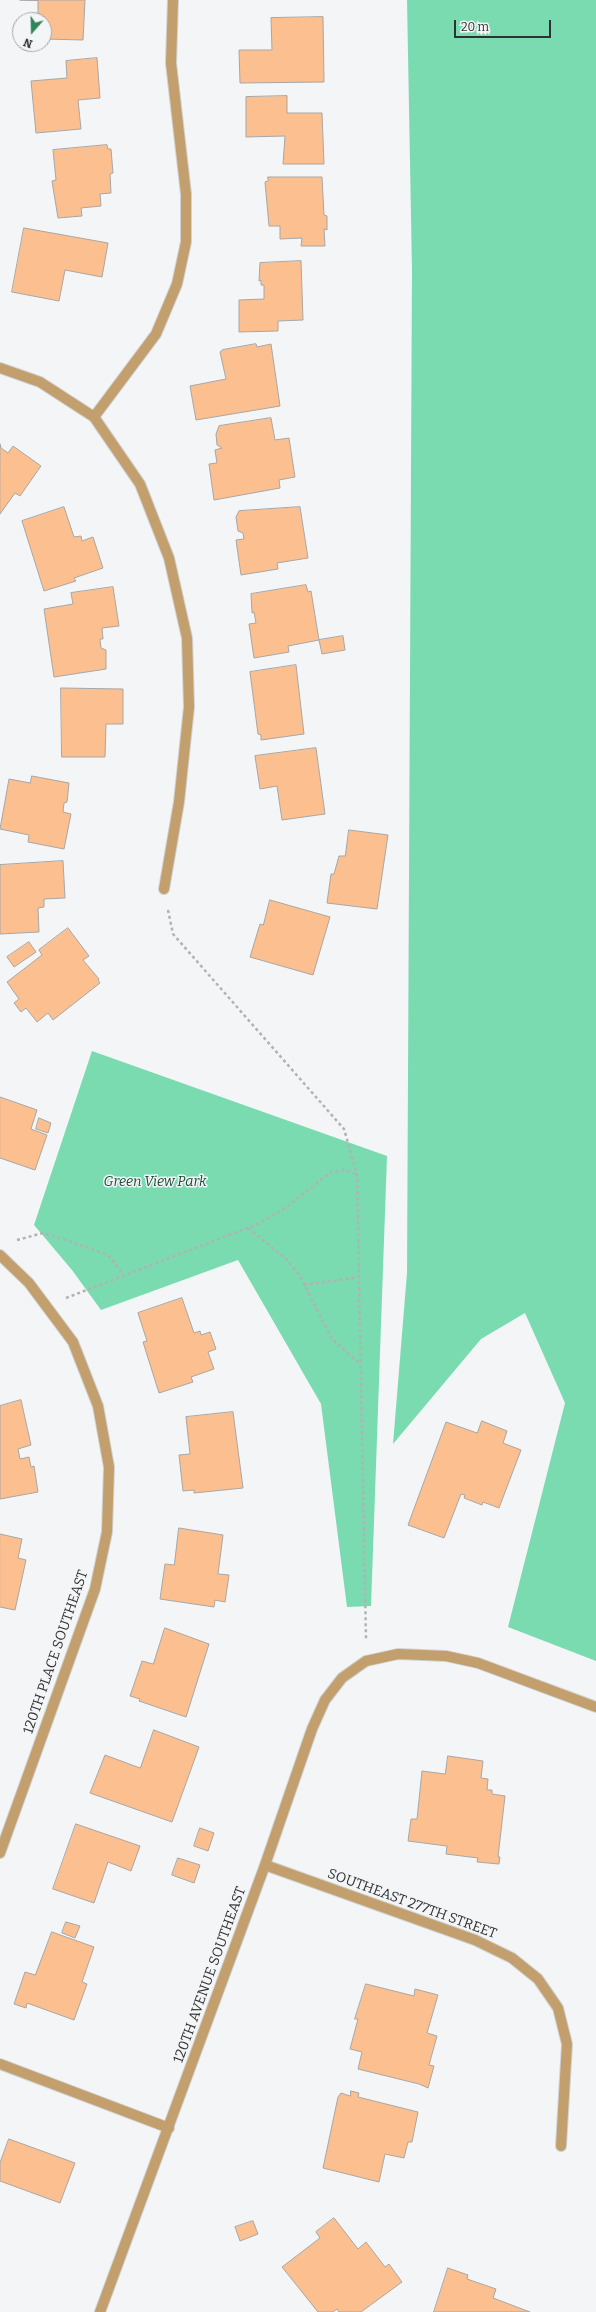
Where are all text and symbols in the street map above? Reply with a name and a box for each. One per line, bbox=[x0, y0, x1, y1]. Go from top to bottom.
north arrow bbox=[12, 12, 52, 52]
scale bar bbox=[456, 12, 553, 38]
text: 20 m bbox=[461, 20, 489, 34]
text: N bbox=[22, 35, 34, 50]
park label: Green View Park bbox=[103, 1174, 207, 1190]
street label: 120TH PLACE SOUTHEAST bbox=[20, 1568, 92, 1736]
street label: SOUTHEAST 277TH STREET bbox=[325, 1866, 499, 1942]
street label: 120TH AVENUE SOUTHEAST bbox=[170, 1885, 250, 2065]

